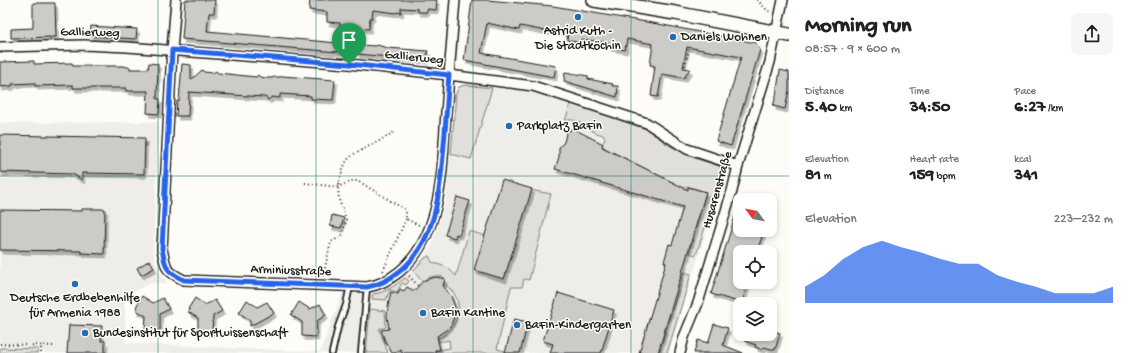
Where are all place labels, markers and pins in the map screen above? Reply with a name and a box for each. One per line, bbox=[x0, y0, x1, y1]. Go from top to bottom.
marker: Astrid Kuth - Die Stadtköchin bbox=[573, 12, 583, 22]
pin bbox=[332, 23, 366, 64]
place label: Astrid Kuth - Die Stadtköchin bbox=[534, 24, 622, 54]
place label: Daniels Wohnen bbox=[680, 30, 768, 45]
marker: Daniels Wohnen bbox=[668, 32, 678, 42]
place label: Parkplatz BaFin bbox=[516, 119, 603, 134]
marker: Parkplatz BaFin bbox=[504, 121, 514, 131]
marker: Deutsche Erdbebenhilfe für Armenia 1988 bbox=[70, 279, 80, 289]
place label: Deutsche Erdbebenhilfe für Armenia 1988 bbox=[9, 291, 140, 321]
place label: BaFin Kantine bbox=[430, 306, 505, 321]
marker: BaFin Kantine bbox=[418, 308, 428, 318]
place label: BaFin-Kindergarten bbox=[524, 318, 632, 333]
marker: BaFin-Kindergarten bbox=[512, 320, 522, 330]
place label: Bundesinstitut für Sportwissenschaft bbox=[92, 326, 289, 341]
marker: Bundesinstitut für Sportwissenschaft bbox=[80, 328, 90, 338]

